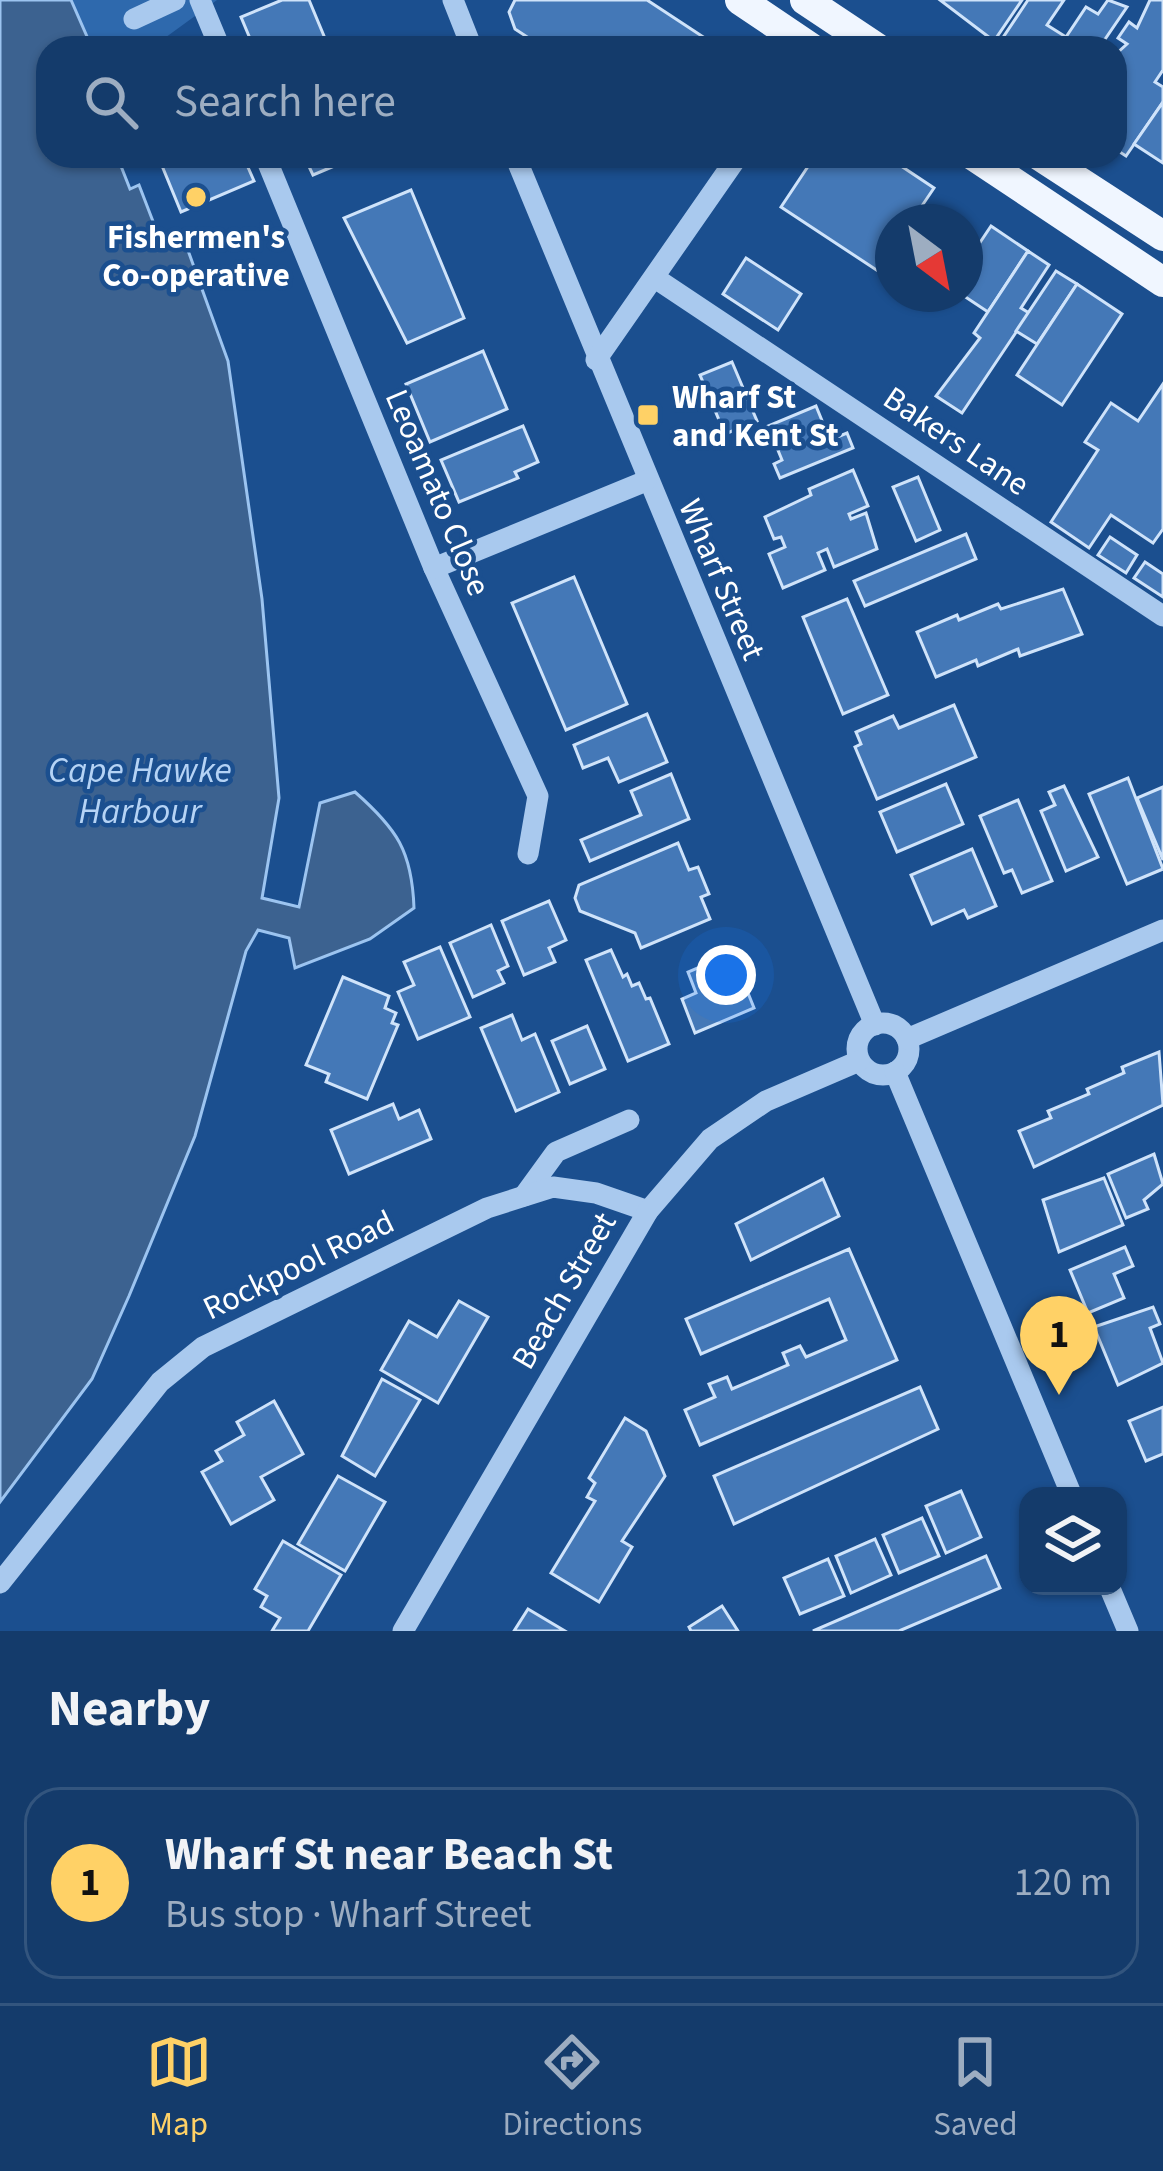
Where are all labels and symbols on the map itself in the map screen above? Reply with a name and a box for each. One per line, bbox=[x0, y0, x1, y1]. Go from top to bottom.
marker: Fishermen's Co-operative bbox=[183, 184, 209, 210]
north arrow bbox=[875, 204, 983, 312]
place label: Fishermen's Co-operative bbox=[102, 214, 290, 299]
place label: Wharf St and Kent St bbox=[672, 374, 839, 459]
street label: Bakers Lane bbox=[874, 375, 1039, 507]
street label: Leoamato Close bbox=[373, 382, 502, 603]
marker: Wharf St and Kent St bbox=[635, 402, 661, 428]
street label: Wharf Street bbox=[667, 492, 777, 667]
water label: Cape Hawke Harbour bbox=[48, 745, 232, 837]
your location bbox=[696, 945, 756, 1005]
street label: Rockpool Road bbox=[195, 1199, 402, 1332]
street label: Beach Street bbox=[500, 1204, 628, 1378]
pin: 1 bbox=[1020, 1296, 1098, 1395]

